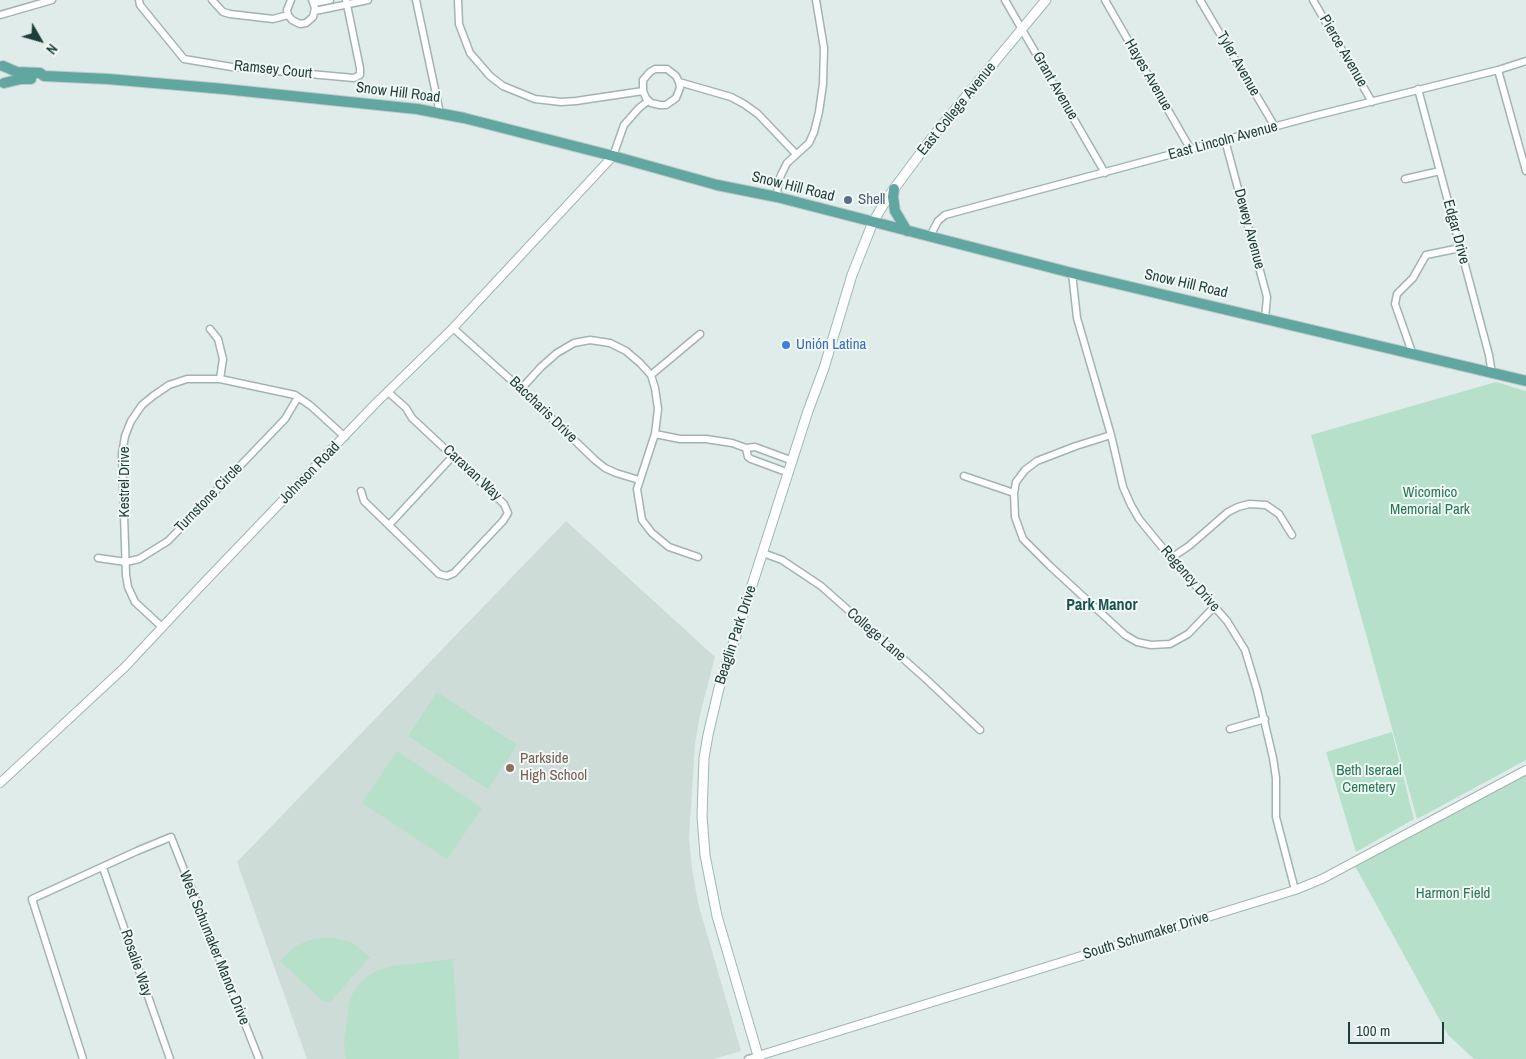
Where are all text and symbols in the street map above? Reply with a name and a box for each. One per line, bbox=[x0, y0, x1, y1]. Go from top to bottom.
street label: Pierce Avenue bbox=[1315, 12, 1371, 90]
north arrow bbox=[15, 15, 65, 65]
street label: Tyler Avenue bbox=[1212, 29, 1264, 99]
street label: Hayes Avenue bbox=[1120, 36, 1176, 114]
text: N bbox=[42, 40, 61, 58]
street label: Grant Avenue bbox=[1028, 49, 1082, 123]
street label: Ramsey Court bbox=[233, 57, 313, 83]
street label: East College Avenue bbox=[914, 59, 1000, 159]
street label: Snow Hill Road bbox=[355, 79, 441, 107]
street label: East Lincoln Avenue bbox=[1166, 118, 1280, 164]
street label: Snow Hill Road bbox=[750, 168, 836, 206]
street label: Dewey Avenue bbox=[1230, 187, 1268, 271]
place label: Shell bbox=[858, 191, 885, 209]
marker: Shell bbox=[842, 194, 854, 206]
street label: Edgar Drive bbox=[1439, 198, 1473, 266]
street label: Snow Hill Road bbox=[1143, 266, 1229, 302]
place label: Unión Latina bbox=[796, 336, 866, 354]
marker: Unión Latina bbox=[780, 339, 792, 351]
street label: Baccharis Drive bbox=[505, 373, 581, 447]
street label: Johnson Road bbox=[276, 438, 344, 508]
street label: Caravan Way bbox=[439, 441, 505, 505]
street label: Kestrel Drive bbox=[116, 446, 134, 518]
street label: Turnstone Circle bbox=[171, 459, 247, 537]
park label: Wicomico Memorial Park bbox=[1390, 484, 1470, 519]
street label: Regency Drive bbox=[1157, 542, 1223, 616]
street label: Beaglin Park Drive bbox=[711, 583, 761, 687]
district label: Park Manor bbox=[1066, 596, 1138, 616]
street label: College Lane bbox=[843, 604, 909, 666]
place label: Parkside High School bbox=[520, 750, 587, 785]
marker: Parkside High School bbox=[504, 762, 516, 774]
park label: Beth Iserael Cemetery bbox=[1336, 762, 1402, 797]
street label: West Schumaker Manor Drive bbox=[175, 868, 253, 1028]
park label: Harmon Field bbox=[1416, 885, 1490, 903]
street label: South Schumaker Drive bbox=[1081, 908, 1211, 964]
street label: Rosalie Way bbox=[116, 927, 156, 999]
scale bar bbox=[1351, 1012, 1447, 1044]
text: 100 m bbox=[1356, 1020, 1390, 1041]

